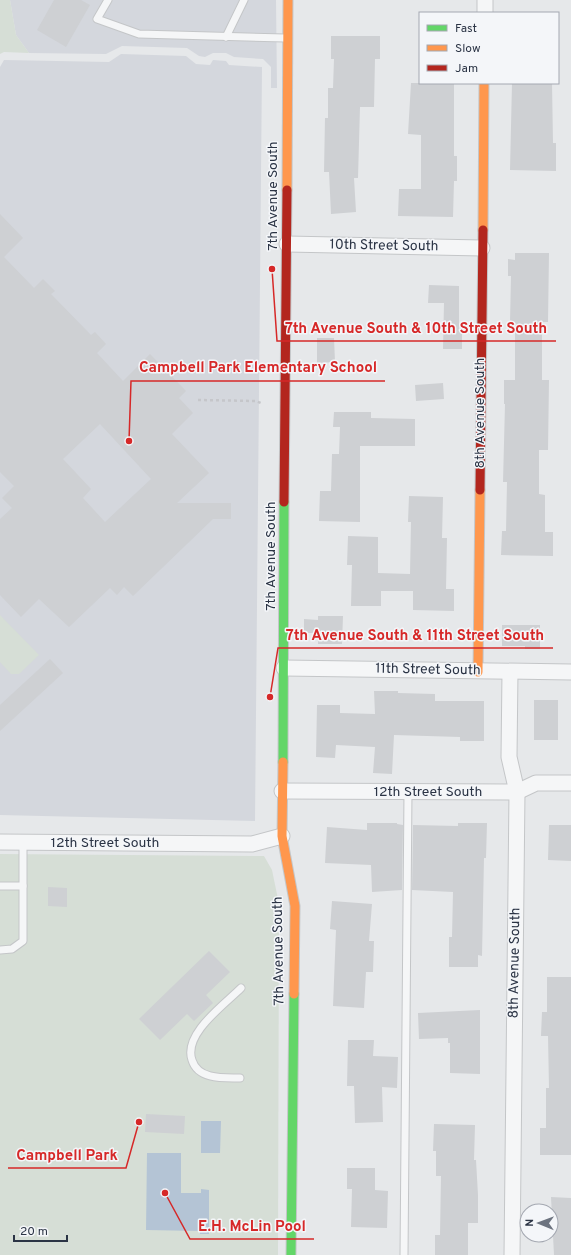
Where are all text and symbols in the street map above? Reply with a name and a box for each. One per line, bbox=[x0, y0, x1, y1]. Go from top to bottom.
legend bbox=[419, 12, 559, 84]
text: Fast bbox=[455, 21, 477, 37]
text: Slow bbox=[455, 41, 481, 57]
text: Jam bbox=[455, 61, 478, 77]
street label: 7th Avenue South bbox=[265, 141, 282, 251]
street label: 10th Street South bbox=[329, 237, 439, 255]
callout: 7th Avenue South & 10th Street South bbox=[277, 314, 556, 341]
text: 7th Avenue South & 10th Street South bbox=[285, 320, 547, 339]
callout: Campbell Park Elementary School bbox=[131, 354, 385, 381]
street label: 8th Avenue South bbox=[472, 358, 489, 468]
text: Campbell Park Elementary School bbox=[139, 359, 377, 378]
street label: 7th Avenue South bbox=[263, 501, 280, 611]
callout: 7th Avenue South & 11th Street South bbox=[278, 621, 553, 648]
text: 7th Avenue South & 11th Street South bbox=[286, 627, 544, 646]
street label: 11th Street South bbox=[375, 661, 481, 679]
street label: 12th Street South bbox=[374, 784, 482, 801]
street label: 12th Street South bbox=[51, 835, 159, 852]
street label: 7th Avenue South bbox=[270, 896, 288, 1006]
street label: 8th Avenue South bbox=[506, 907, 524, 1019]
callout: Campbell Park bbox=[8, 1141, 126, 1168]
text: Campbell Park bbox=[16, 1147, 118, 1166]
north arrow bbox=[519, 1203, 559, 1243]
callout: E.H. McLin Pool bbox=[190, 1212, 314, 1239]
scale bar bbox=[14, 1217, 67, 1243]
text: E.H. McLin Pool bbox=[198, 1218, 306, 1237]
text: N bbox=[523, 1219, 537, 1227]
text: 20 m bbox=[20, 1224, 48, 1240]

